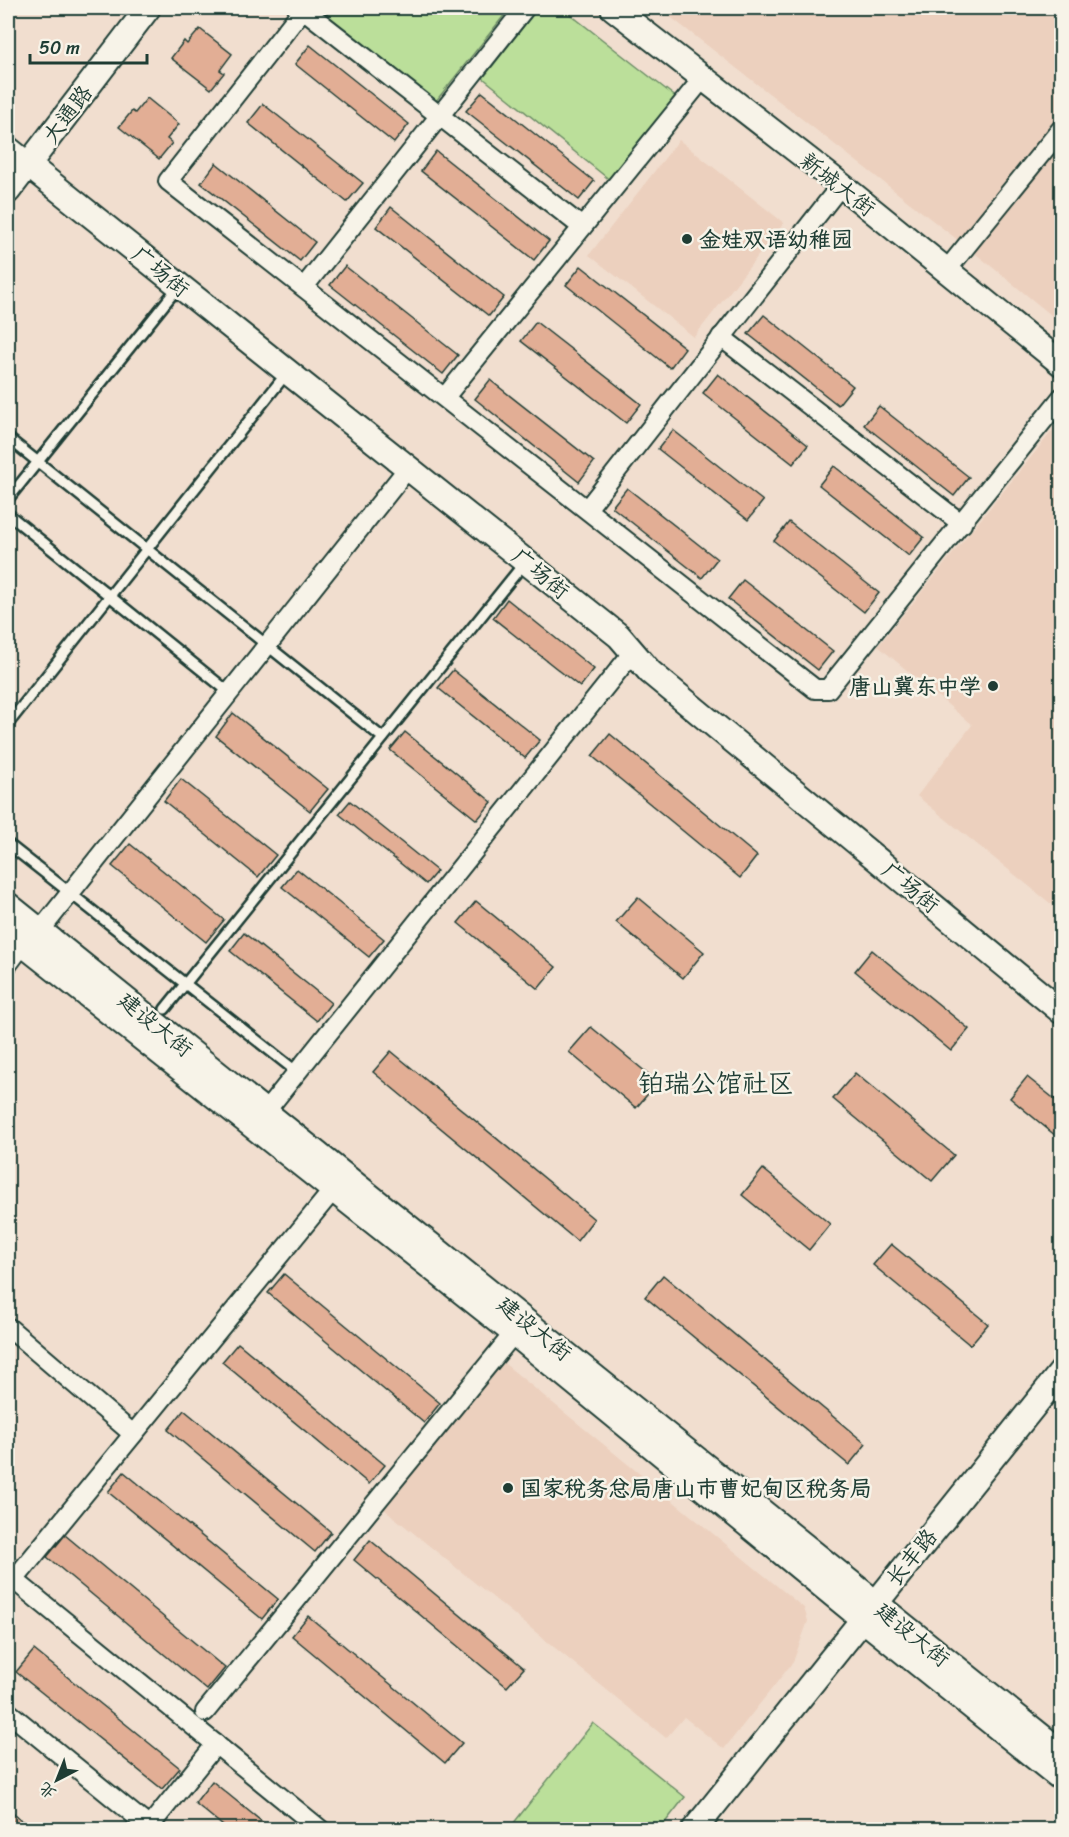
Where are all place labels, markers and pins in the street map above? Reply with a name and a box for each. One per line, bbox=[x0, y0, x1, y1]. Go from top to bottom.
place label: 金娃双语幼稚园 bbox=[699, 220, 853, 259]
marker: 金娃双语幼稚园 bbox=[680, 232, 694, 246]
place label: 唐山冀东中学 bbox=[849, 667, 981, 706]
marker: 唐山冀东中学 bbox=[986, 679, 1000, 693]
place label: 国家税务总局唐山市曹妃甸区税务局 bbox=[520, 1469, 872, 1508]
marker: 国家税务总局唐山市曹妃甸区税务局 bbox=[501, 1481, 515, 1495]

